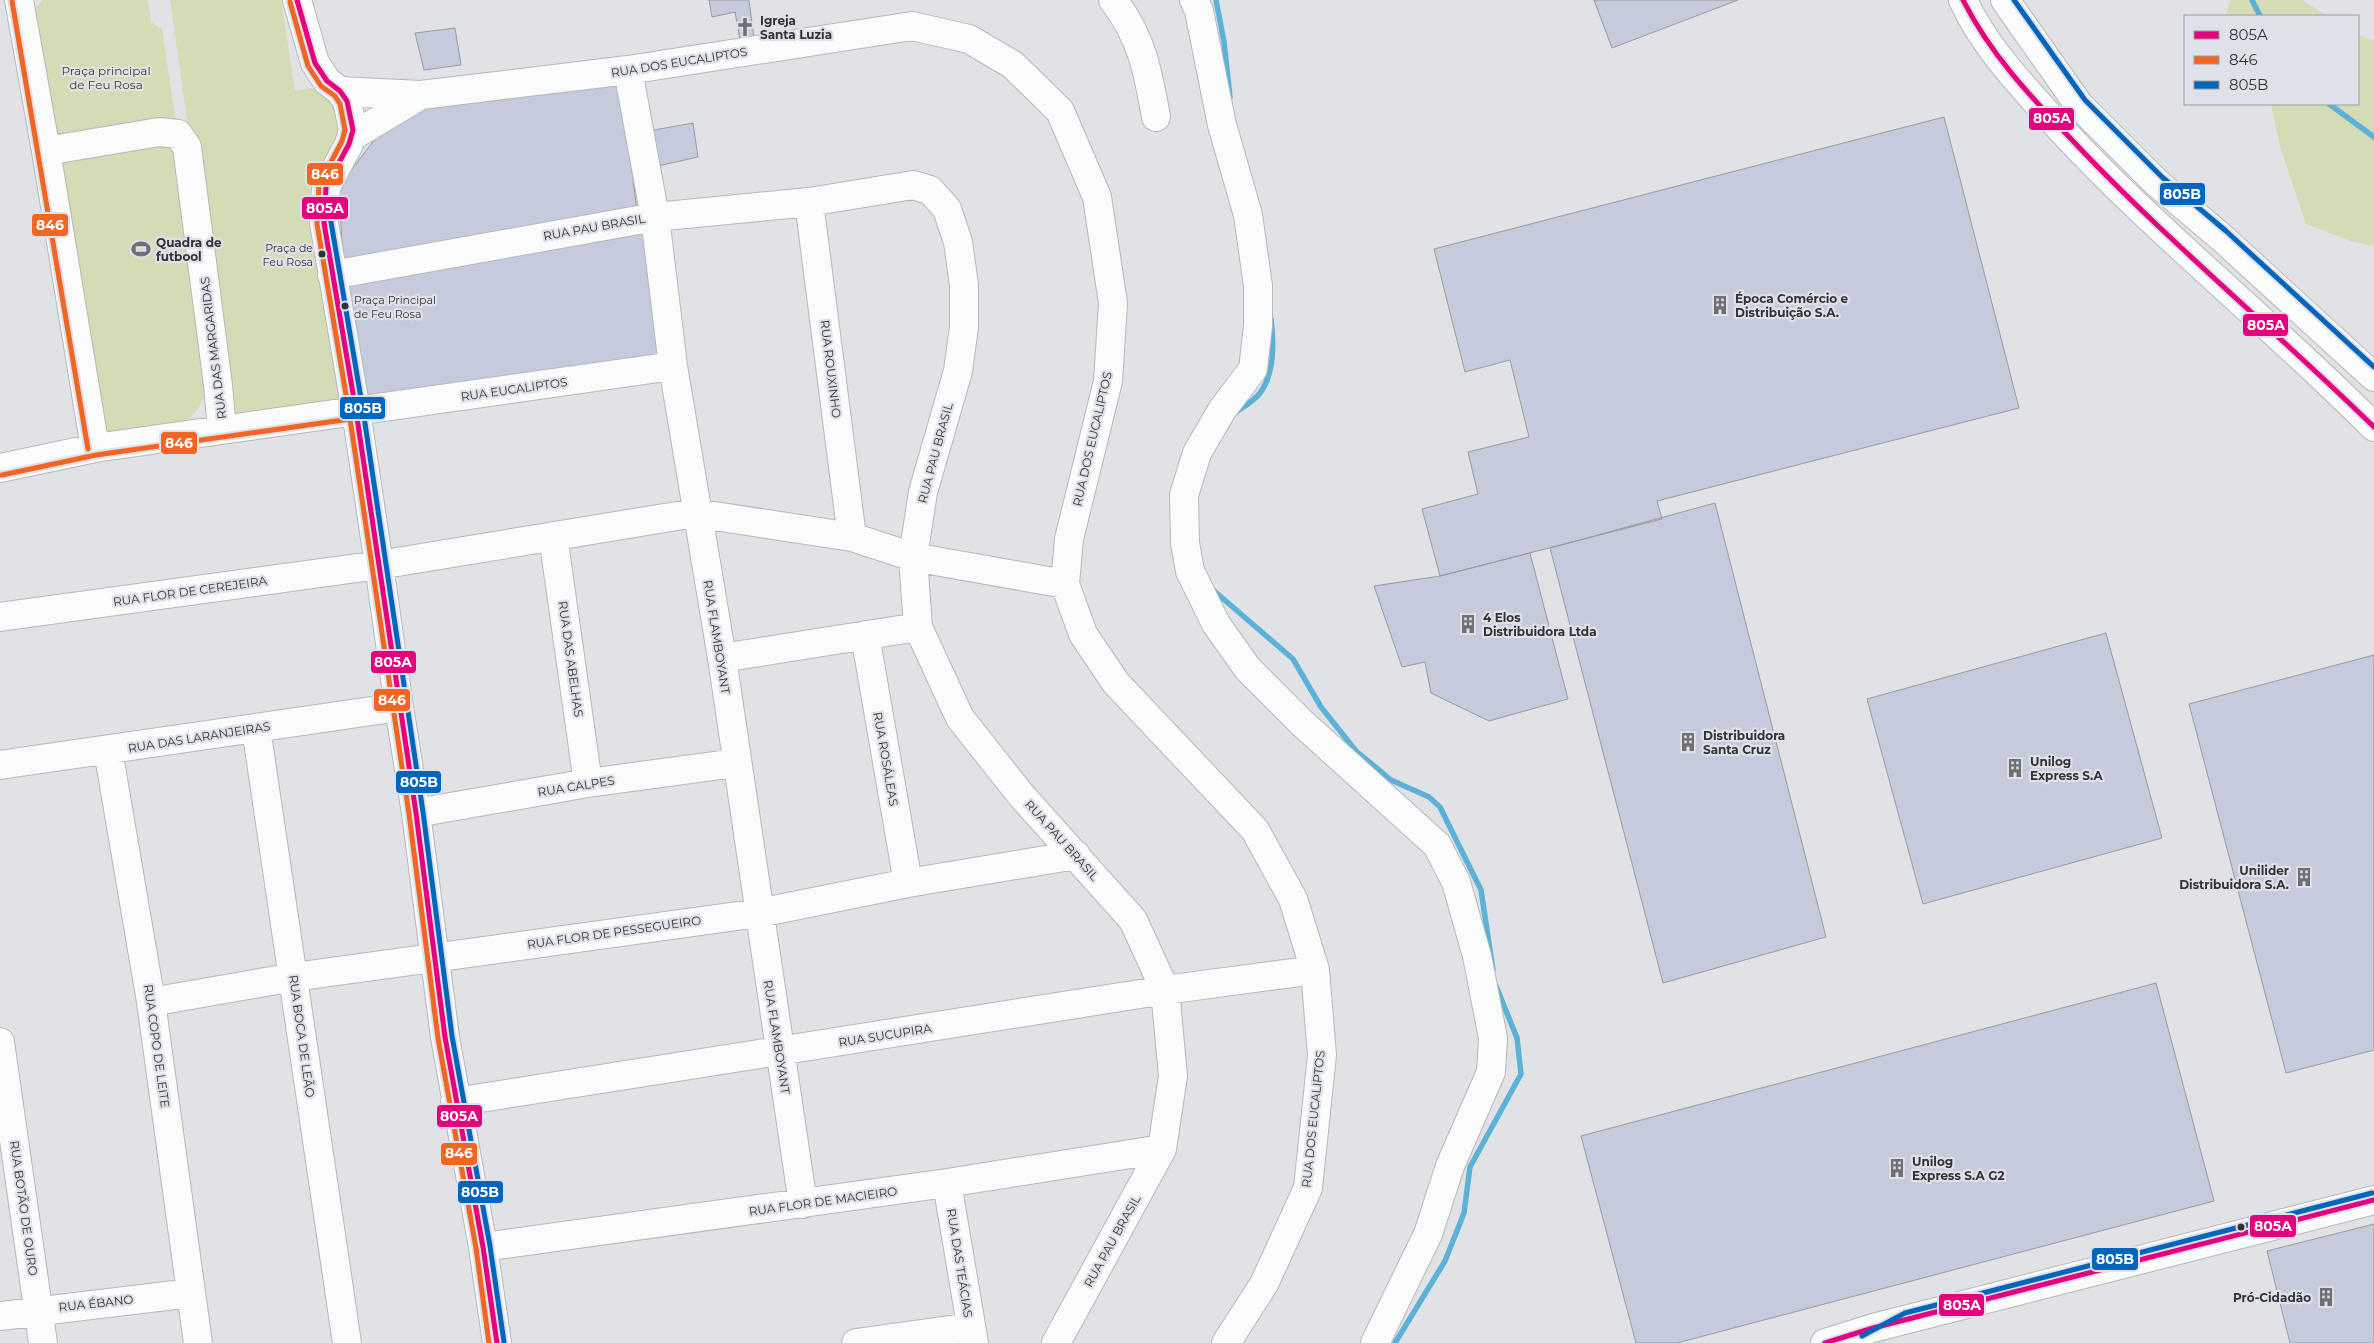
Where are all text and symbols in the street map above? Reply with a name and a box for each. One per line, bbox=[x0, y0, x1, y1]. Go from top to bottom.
place label: Igreja Santa Luzia bbox=[760, 13, 832, 42]
legend bbox=[2184, 15, 2359, 105]
church icon: Igreja Santa Luzia bbox=[734, 16, 756, 38]
text: 805A bbox=[2229, 25, 2268, 44]
street label: RUA DOS EUCALIPTOS bbox=[610, 44, 748, 80]
text: 846 bbox=[2229, 50, 2258, 69]
park label: Praça principal de Feu Rosa bbox=[61, 63, 151, 92]
text: 805B bbox=[2229, 75, 2268, 94]
line badge: 805A bbox=[2028, 107, 2075, 131]
text: 805A bbox=[2033, 109, 2071, 127]
line badge: 846 bbox=[306, 162, 344, 186]
text: 846 bbox=[311, 165, 339, 183]
line badge: 805B bbox=[2159, 182, 2206, 206]
text: 805B bbox=[2163, 185, 2201, 203]
line badge: 805A bbox=[301, 196, 349, 220]
text: 805A bbox=[306, 199, 344, 217]
street label: RUA PAU BRASIL bbox=[542, 211, 646, 243]
line badge: 846 bbox=[31, 213, 69, 237]
text: 846 bbox=[36, 216, 64, 234]
place label: Quadra de futbool bbox=[156, 235, 222, 264]
sports icon: Quadra de futbool bbox=[130, 238, 152, 260]
place label: Praça de Feu Rosa bbox=[263, 241, 313, 269]
marker: Praça de Feu Rosa bbox=[317, 249, 327, 259]
street label: RUA DAS MARGARIDAS bbox=[197, 276, 229, 420]
place label: Época Comércio e Distribuição S.A. bbox=[1735, 291, 1849, 320]
place label: Praça Principal de Feu Rosa bbox=[354, 293, 436, 321]
building icon: Época Comércio e Distribuição S.A. bbox=[1709, 294, 1731, 316]
marker: Praça Principal de Feu Rosa bbox=[340, 301, 350, 311]
line badge: 805A bbox=[2242, 313, 2289, 337]
text: 805A bbox=[2247, 316, 2285, 334]
street label: RUA ROUXINHO bbox=[818, 319, 844, 419]
street label: RUA DOS EUCALIPTOS bbox=[1069, 370, 1115, 508]
street label: RUA EUCALIPTOS bbox=[460, 374, 568, 404]
line badge: 805B bbox=[339, 396, 386, 420]
text: 805B bbox=[344, 399, 382, 417]
street label: RUA PAU BRASIL bbox=[914, 401, 956, 505]
line badge: 846 bbox=[160, 431, 198, 455]
text: 846 bbox=[165, 434, 193, 452]
street label: RUA FLOR DE CEREJEIRA bbox=[112, 573, 268, 609]
street label: RUA FLAMBOYANT bbox=[701, 579, 733, 695]
street label: RUA DAS ABELHAS bbox=[555, 600, 587, 718]
place label: 4 Elos Distribuidora Ltda bbox=[1483, 610, 1597, 639]
building icon: 4 Elos Distribuidora Ltda bbox=[1457, 613, 1479, 635]
line badge: 805A bbox=[370, 650, 417, 674]
text: 805A bbox=[374, 653, 412, 671]
line badge: 846 bbox=[373, 688, 411, 712]
text: 846 bbox=[378, 691, 406, 709]
street label: RUA ROSÁLEAS bbox=[870, 711, 902, 807]
street label: RUA DAS LARANJEIRAS bbox=[127, 718, 271, 756]
place label: Distribuidora Santa Cruz bbox=[1703, 728, 1785, 757]
building icon: Distribuidora Santa Cruz bbox=[1677, 731, 1699, 753]
place label: Unilog Express S.A bbox=[2030, 754, 2104, 783]
building icon: Unilog Express S.A bbox=[2004, 757, 2026, 779]
line badge: 805B bbox=[395, 770, 442, 794]
text: 805B bbox=[400, 773, 438, 791]
street label: RUA CALPES bbox=[536, 773, 616, 799]
street label: RUA PAU BRASIL bbox=[1022, 797, 1102, 883]
place label: Unilider Distribuidora S.A. bbox=[2179, 863, 2289, 892]
building icon: Unilider Distribuidora S.A. bbox=[2293, 866, 2315, 888]
street label: RUA FLOR DE PESSEGUEIRO bbox=[526, 912, 702, 952]
street label: RUA BOCA DE LEÃO bbox=[286, 974, 318, 1098]
street label: RUA FLAMBOYANT bbox=[761, 979, 793, 1095]
street label: RUA COPO DE LEITE bbox=[141, 983, 173, 1109]
street label: RUA SUCUPIRA bbox=[837, 1020, 933, 1050]
street label: RUA DOS EUCALIPTOS bbox=[1298, 1050, 1328, 1188]
line badge: 805A bbox=[436, 1104, 483, 1128]
text: 805A bbox=[440, 1107, 478, 1125]
street label: RUA BOTÃO DE OURO bbox=[7, 1139, 41, 1277]
line badge: 846 bbox=[440, 1142, 478, 1166]
text: 846 bbox=[445, 1144, 473, 1162]
place label: Unilog Express S.A G2 bbox=[1912, 1154, 2005, 1183]
building icon: Unilog Express S.A G2 bbox=[1886, 1157, 1908, 1179]
line badge: 805B bbox=[457, 1180, 504, 1204]
text: 805B bbox=[461, 1183, 499, 1201]
street label: RUA FLOR DE MACIEIRO bbox=[748, 1183, 898, 1219]
street label: RUA PAU BRASIL bbox=[1080, 1192, 1144, 1290]
street label: RUA DAS TEÁCIAS bbox=[944, 1207, 976, 1319]
line badge: 805A bbox=[2249, 1214, 2297, 1238]
text: 805A bbox=[2254, 1217, 2292, 1235]
unlabelled marker bbox=[2236, 1222, 2246, 1232]
line badge: 805B bbox=[2091, 1247, 2139, 1271]
text: 805B bbox=[2096, 1250, 2134, 1268]
building icon: Pró-Cidadão bbox=[2315, 1286, 2337, 1308]
place label: Pró-Cidadão bbox=[2233, 1290, 2311, 1305]
street label: RUA ÉBANO bbox=[58, 1292, 134, 1314]
line badge: 805A bbox=[1938, 1293, 1985, 1317]
text: 805A bbox=[1943, 1296, 1981, 1314]

